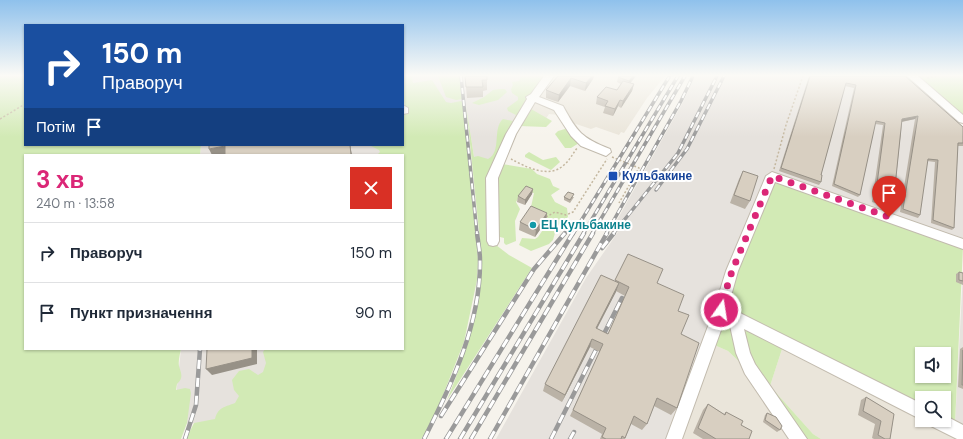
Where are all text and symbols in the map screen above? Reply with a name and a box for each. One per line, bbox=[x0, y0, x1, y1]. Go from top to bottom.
text: 150 m bbox=[102, 35, 182, 72]
icon: right bbox=[36, 40, 88, 92]
text: Праворуч bbox=[102, 71, 183, 95]
icon: arrive bbox=[83, 116, 105, 138]
text: Потім bbox=[36, 117, 75, 137]
text: 3 хв bbox=[36, 164, 84, 195]
button: close bbox=[350, 167, 392, 209]
place label: Кульбакине bbox=[622, 168, 693, 184]
marker: Кульбакине bbox=[607, 170, 619, 182]
pin bbox=[872, 176, 906, 217]
icon: arrive bbox=[878, 182, 900, 204]
text: 240 m · 13:58 bbox=[36, 195, 115, 212]
place label: ЕЦ Кульбакине bbox=[541, 217, 631, 233]
marker: ЕЦ Кульбакине bbox=[528, 220, 538, 230]
icon: right bbox=[36, 242, 58, 264]
text: Праворуч bbox=[70, 243, 143, 263]
text: 150 m bbox=[351, 243, 392, 263]
position arrow bbox=[700, 289, 742, 331]
icon: arrive bbox=[36, 302, 58, 324]
text: Пункт призначення bbox=[70, 303, 212, 323]
text: 90 m bbox=[355, 303, 392, 323]
map controls bbox=[915, 347, 951, 427]
button: sound bbox=[915, 347, 951, 383]
button: search bbox=[915, 391, 951, 427]

